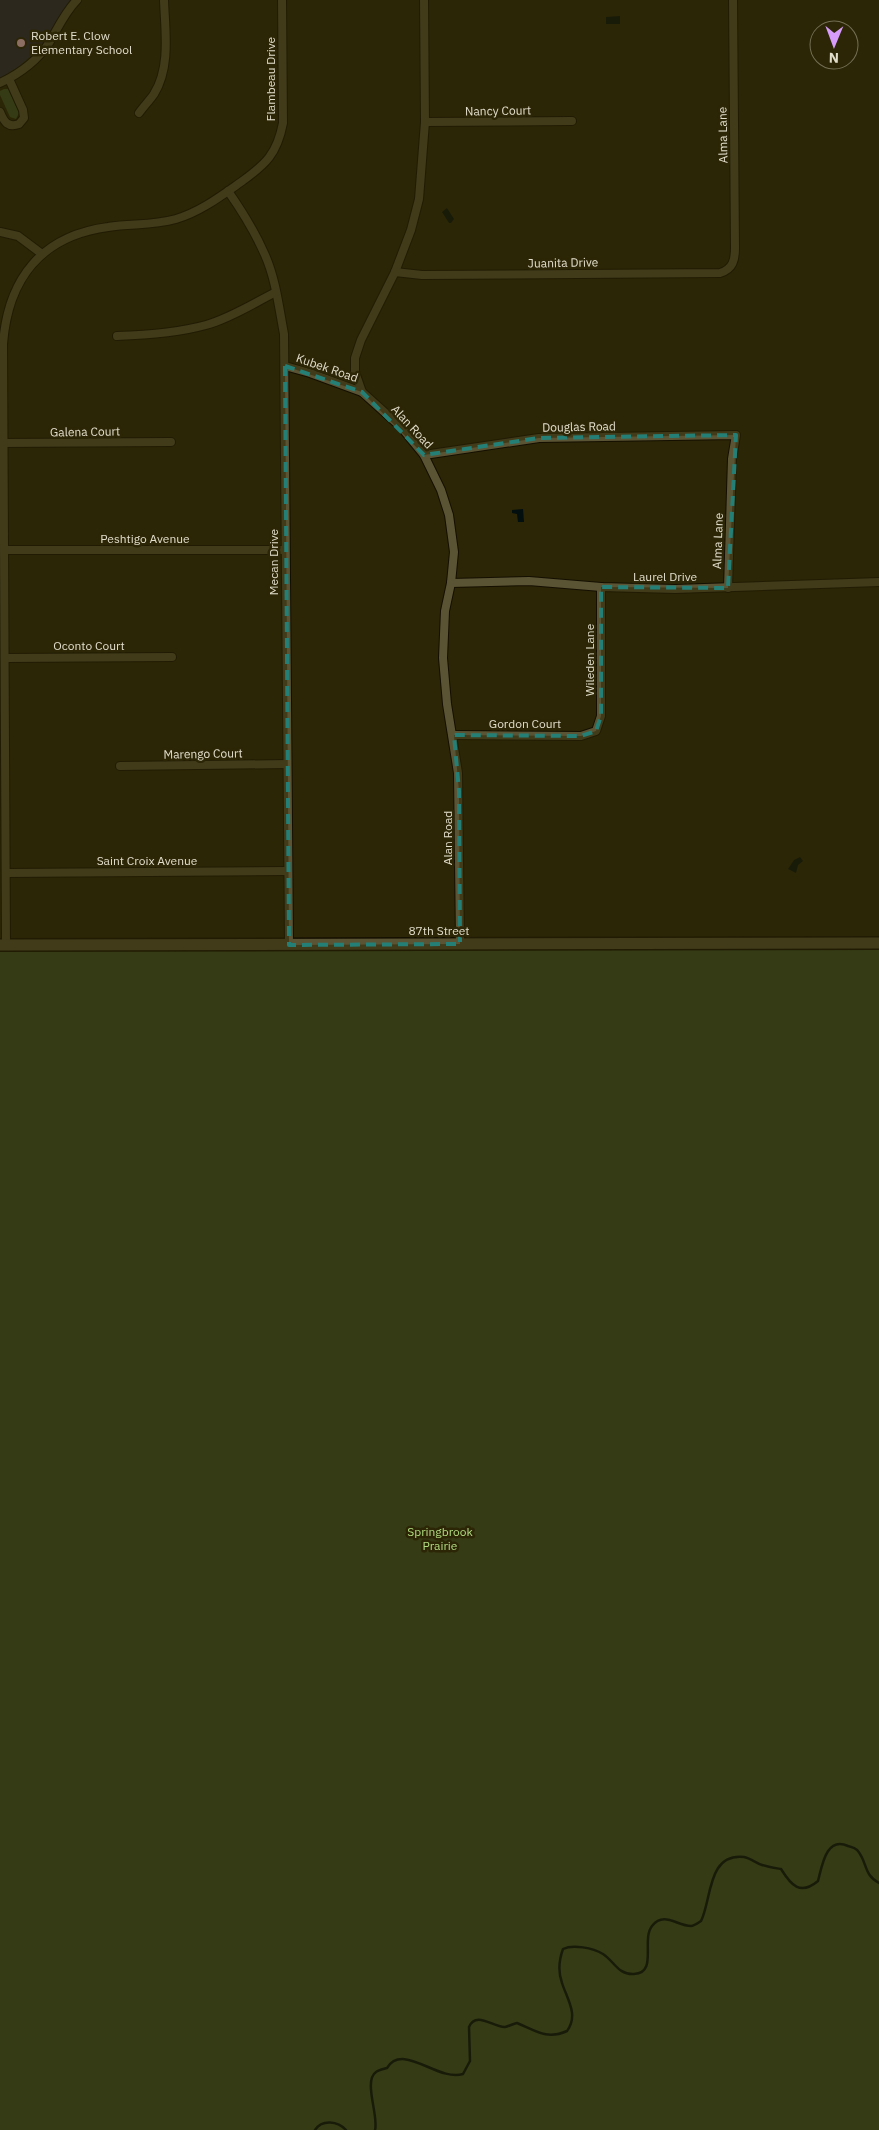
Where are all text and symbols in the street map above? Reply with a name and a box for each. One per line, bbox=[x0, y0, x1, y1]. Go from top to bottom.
north arrow bbox=[809, 20, 859, 70]
place label: Robert E. Clow Elementary School bbox=[31, 28, 132, 57]
street label: Flambeau Drive bbox=[263, 36, 278, 121]
marker: Robert E. Clow Elementary School bbox=[15, 37, 27, 49]
text: N bbox=[829, 49, 839, 67]
street label: Nancy Court bbox=[465, 102, 531, 119]
street label: Alma Lane bbox=[715, 106, 730, 163]
street label: Juanita Drive bbox=[528, 254, 599, 271]
street label: Kubek Road bbox=[294, 350, 360, 385]
street label: Alan Road bbox=[388, 402, 436, 452]
street label: Douglas Road bbox=[542, 418, 616, 435]
street label: Galena Court bbox=[50, 423, 120, 440]
street label: Alma Lane bbox=[709, 512, 726, 569]
street label: Mecan Drive bbox=[266, 528, 281, 595]
street label: Peshtigo Avenue bbox=[100, 531, 190, 546]
street label: Laurel Drive bbox=[633, 569, 697, 584]
street label: Wileden Lane bbox=[582, 623, 597, 696]
street label: Oconto Court bbox=[53, 638, 125, 653]
street label: Gordon Court bbox=[489, 716, 561, 731]
street label: Marengo Court bbox=[163, 745, 243, 762]
street label: Alan Road bbox=[440, 811, 455, 865]
street label: Saint Croix Avenue bbox=[97, 853, 198, 868]
street label: 87th Street bbox=[408, 923, 470, 938]
park label: Springbrook Prairie bbox=[407, 1524, 473, 1553]

